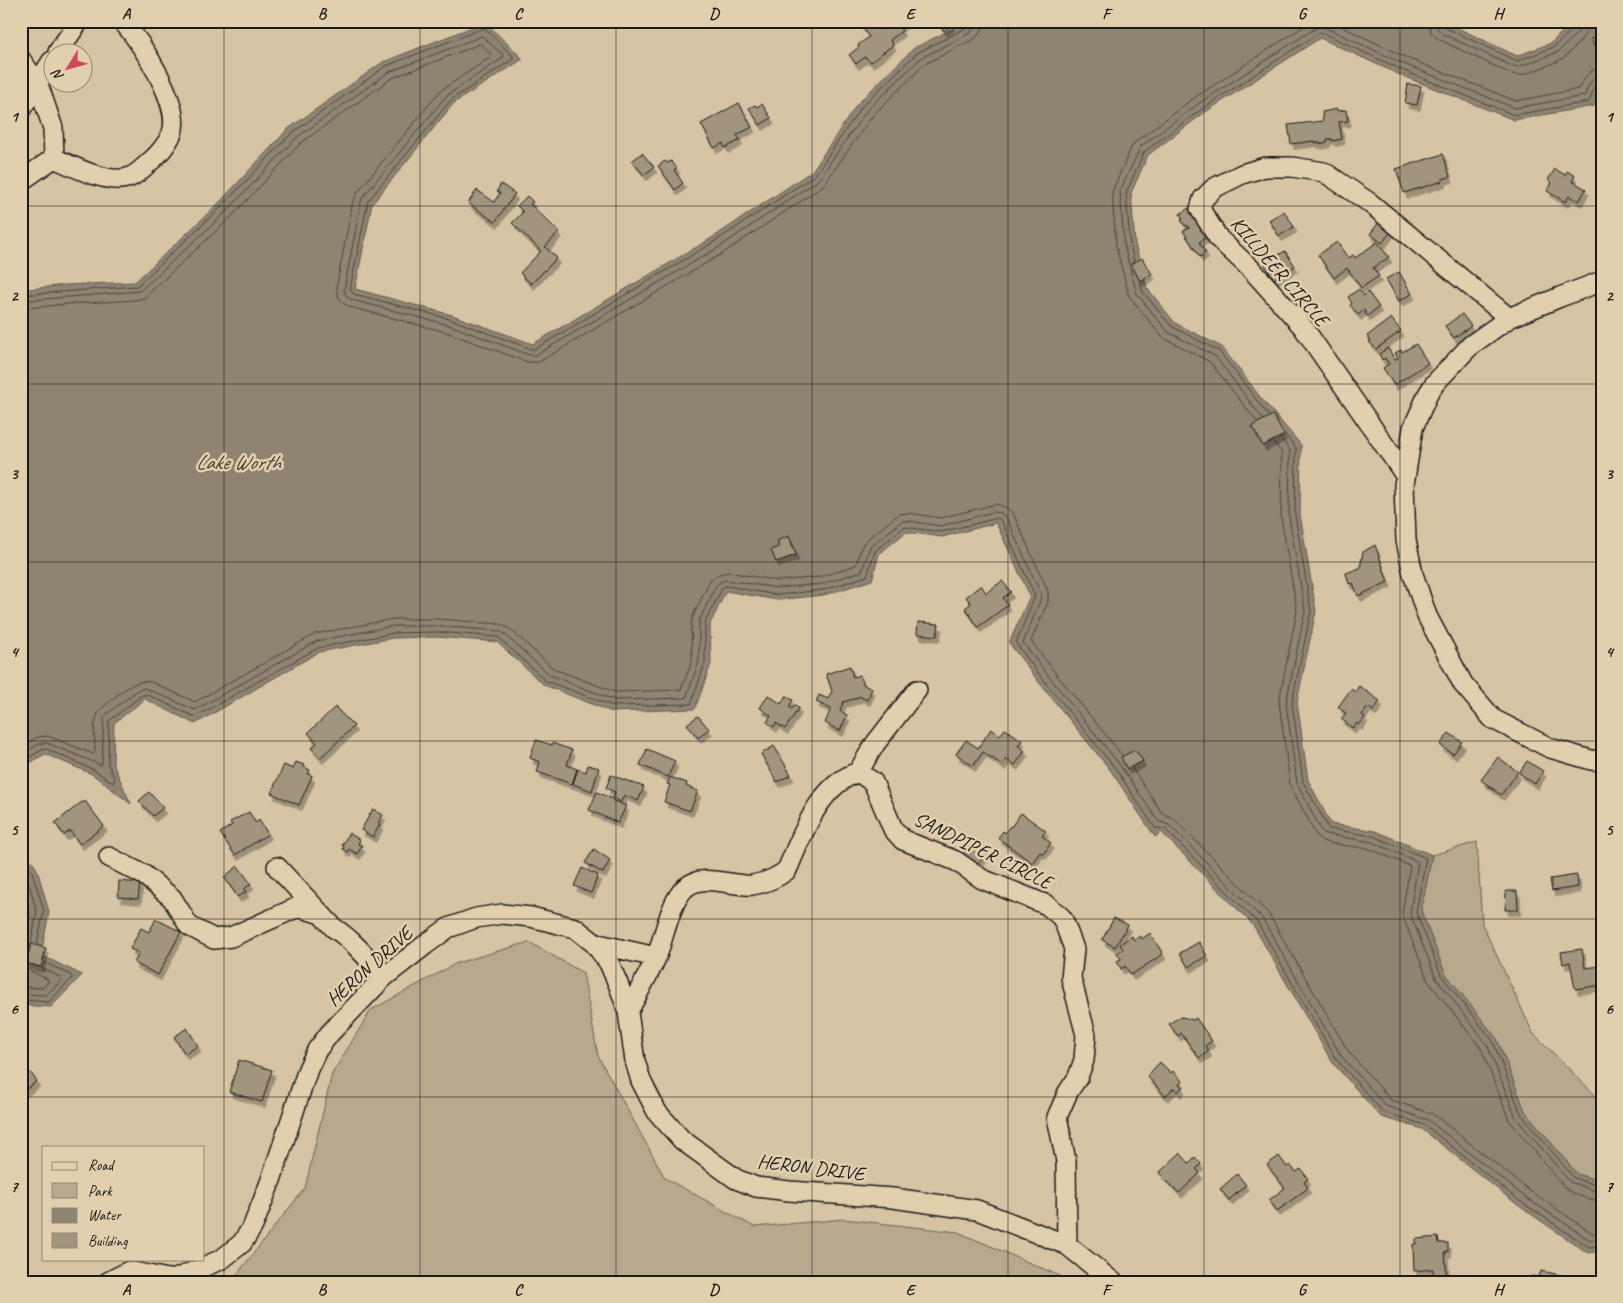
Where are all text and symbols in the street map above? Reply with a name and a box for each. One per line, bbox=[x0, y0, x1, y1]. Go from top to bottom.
text: A bbox=[122, 4, 132, 24]
text: B bbox=[318, 4, 328, 24]
text: C bbox=[514, 4, 524, 24]
text: D bbox=[709, 4, 720, 24]
text: E bbox=[906, 4, 917, 24]
text: F bbox=[1102, 4, 1113, 24]
text: G bbox=[1298, 4, 1308, 24]
text: H bbox=[1493, 4, 1505, 24]
north arrow bbox=[42, 42, 92, 92]
text: N bbox=[47, 65, 67, 84]
text: 1 bbox=[10, 107, 19, 127]
text: 1 bbox=[1605, 107, 1614, 127]
street label: KILLDEER CIRCLE bbox=[1225, 211, 1336, 334]
text: 2 bbox=[10, 286, 19, 306]
text: 2 bbox=[1605, 286, 1614, 306]
water label: Lake Worth bbox=[196, 449, 282, 475]
text: 3 bbox=[10, 464, 19, 484]
text: 3 bbox=[1605, 464, 1614, 484]
text: 4 bbox=[10, 642, 19, 662]
text: 4 bbox=[1605, 642, 1614, 662]
street label: SANDPIPER CIRCLE bbox=[910, 806, 1059, 896]
text: 5 bbox=[11, 820, 20, 840]
text: 5 bbox=[1606, 820, 1615, 840]
street label: HERON DRIVE bbox=[321, 919, 419, 1012]
text: 6 bbox=[10, 999, 19, 1019]
text: 6 bbox=[1605, 999, 1614, 1019]
legend bbox=[42, 1146, 205, 1260]
street label: HERON DRIVE bbox=[756, 1149, 868, 1187]
text: Road bbox=[88, 1156, 115, 1175]
text: 7 bbox=[10, 1177, 19, 1197]
text: 7 bbox=[1605, 1177, 1614, 1197]
text: Park bbox=[88, 1182, 113, 1201]
text: Water bbox=[88, 1206, 122, 1225]
text: Building bbox=[88, 1232, 128, 1251]
text: A bbox=[122, 1280, 132, 1300]
text: B bbox=[318, 1280, 328, 1300]
text: C bbox=[514, 1280, 524, 1300]
text: D bbox=[709, 1280, 720, 1300]
text: E bbox=[906, 1280, 917, 1300]
text: F bbox=[1102, 1280, 1113, 1300]
text: G bbox=[1298, 1280, 1308, 1300]
text: H bbox=[1493, 1280, 1505, 1300]

